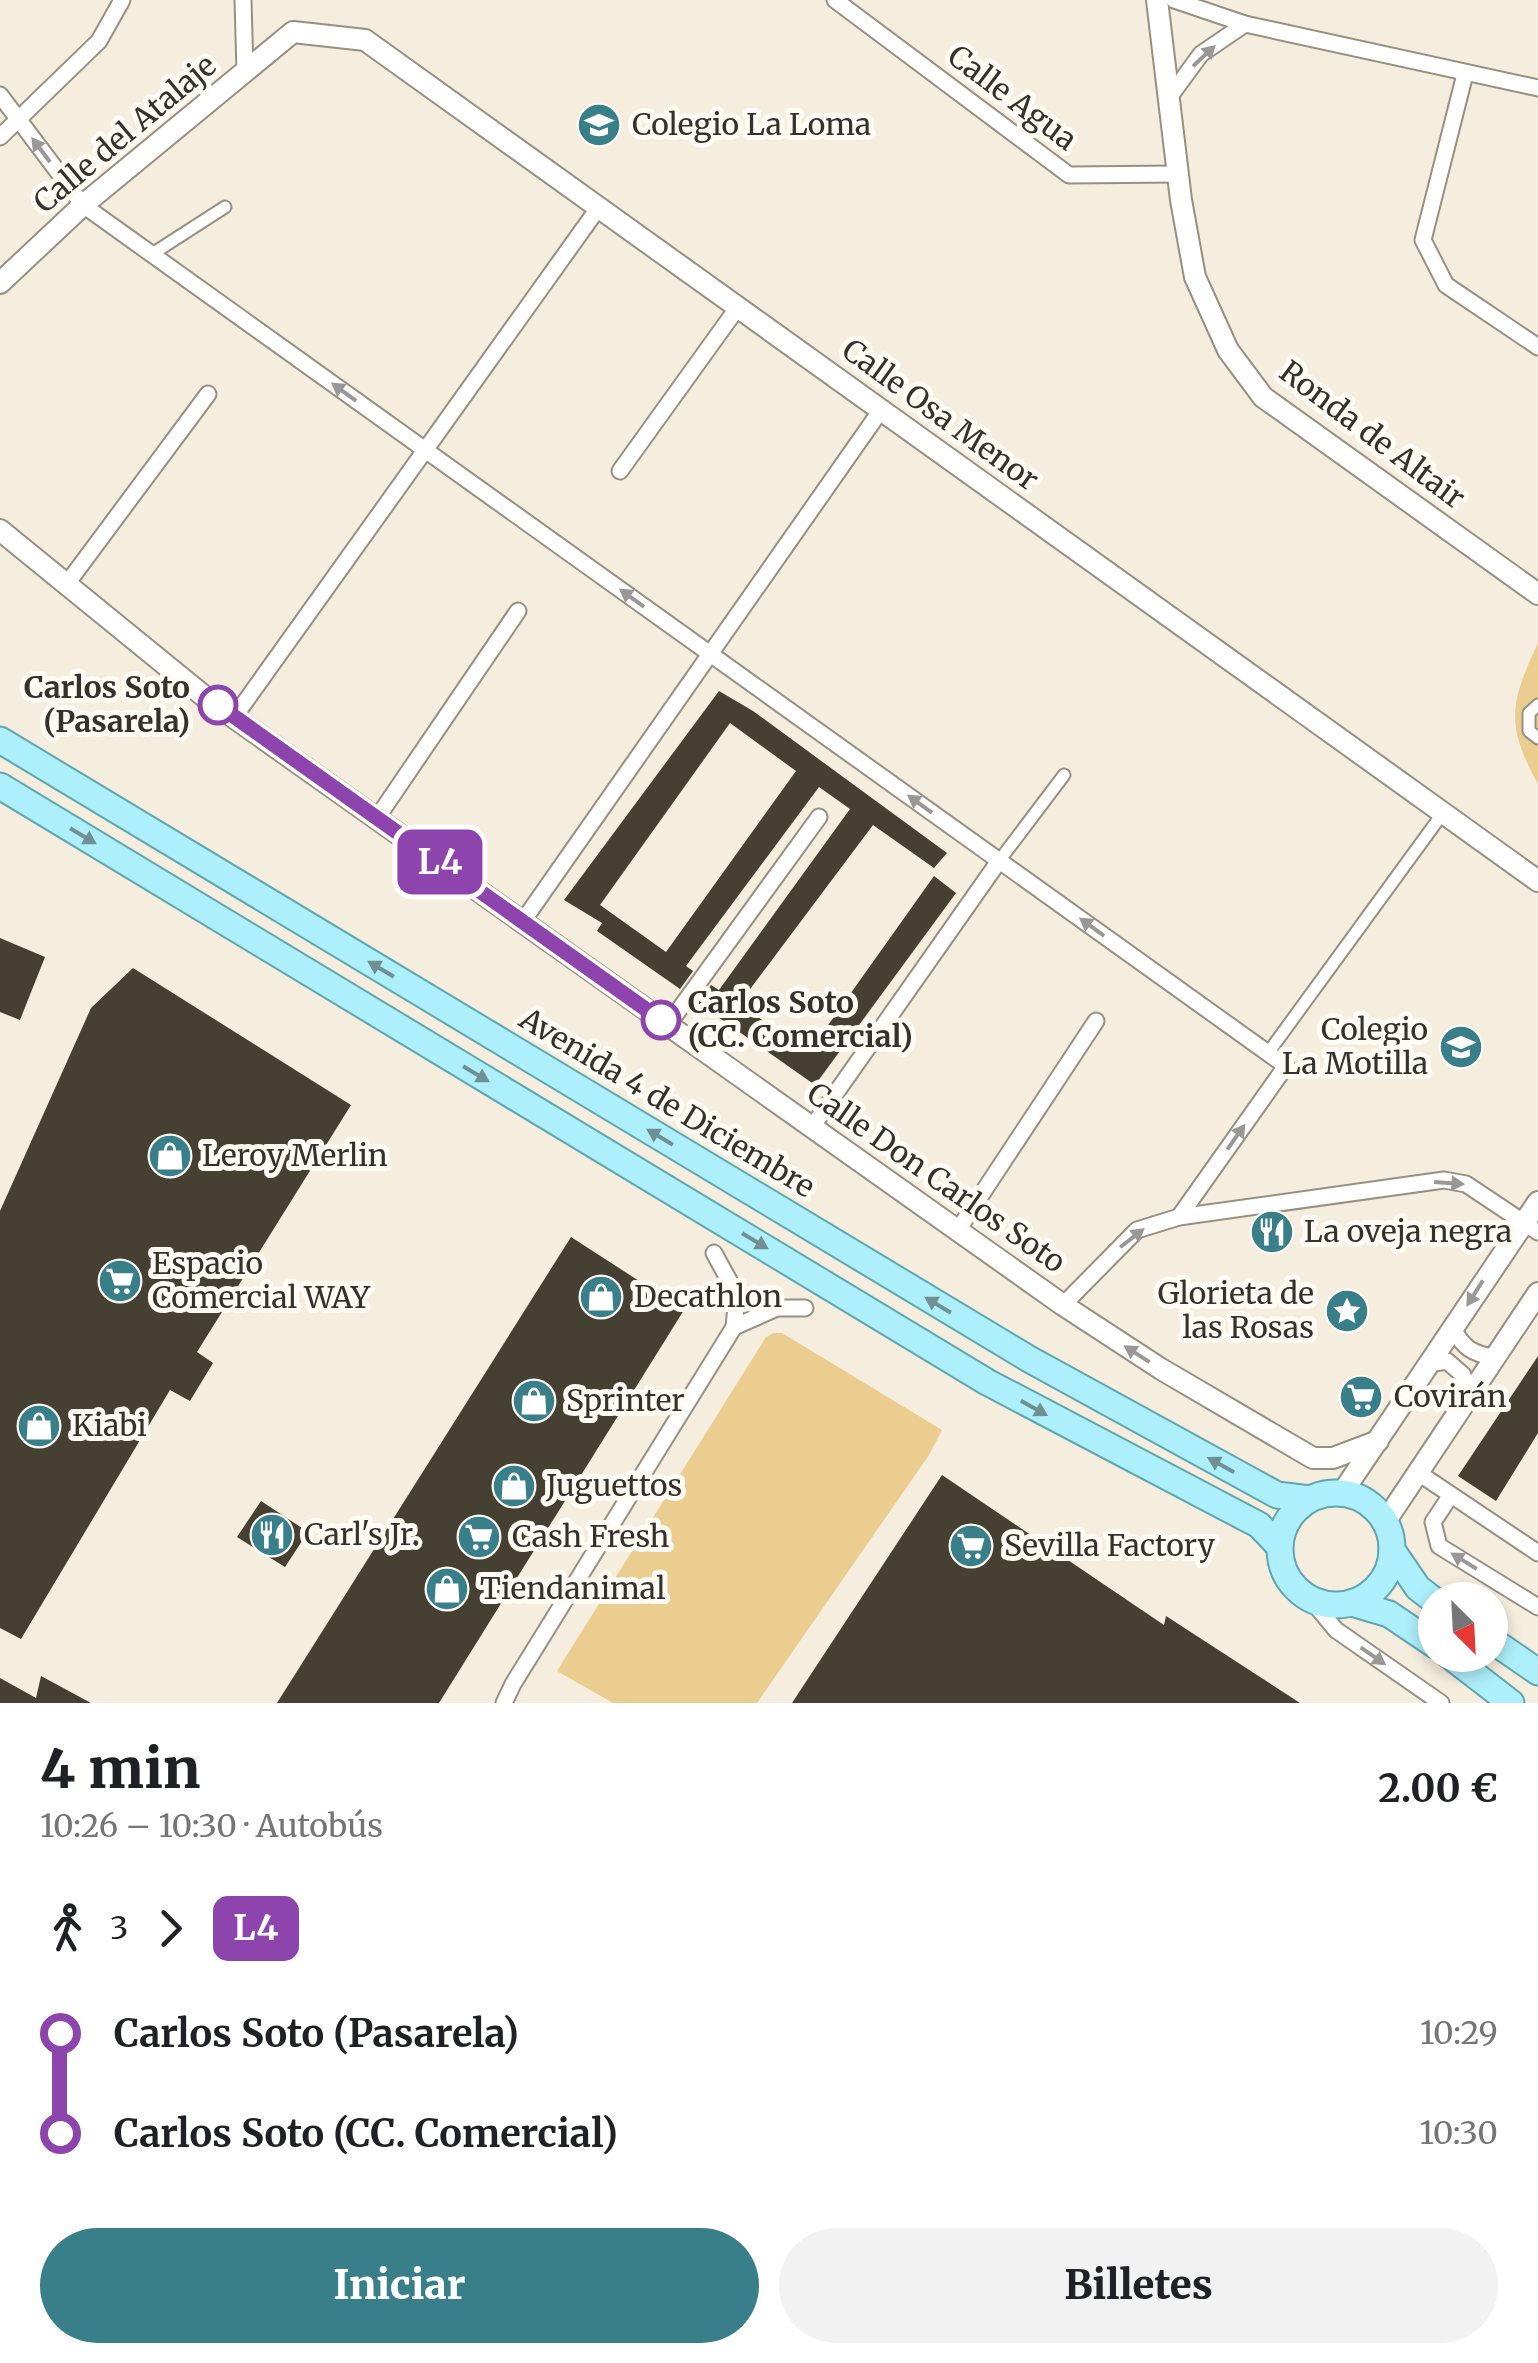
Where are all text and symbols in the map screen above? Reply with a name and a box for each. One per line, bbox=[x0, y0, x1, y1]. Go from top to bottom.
street label: Calle Agua bbox=[941, 36, 1085, 158]
one-way arrow bbox=[1191, 45, 1216, 67]
street label: Calle del Atalaje bbox=[25, 46, 223, 221]
school or university icon: Colegio La Loma bbox=[576, 102, 622, 148]
place label: Colegio La Loma bbox=[632, 105, 871, 143]
one-way arrow bbox=[32, 137, 52, 163]
street label: Calle Osa Menor bbox=[835, 330, 1046, 498]
street label: Ronda de Altair bbox=[1272, 352, 1473, 516]
one-way arrow bbox=[331, 383, 358, 402]
one-way arrow bbox=[619, 589, 645, 608]
place label: Carlos Soto (Pasarela) bbox=[24, 668, 190, 740]
marker: Carlos Soto (Pasarela) bbox=[199, 686, 237, 724]
one-way arrow bbox=[907, 795, 933, 814]
one-way arrow bbox=[69, 827, 97, 844]
line badge: L4 bbox=[395, 830, 485, 894]
text: L4 bbox=[417, 840, 463, 884]
one-way arrow bbox=[1079, 918, 1105, 938]
one-way arrow bbox=[367, 961, 395, 978]
place label: Carlos Soto (CC. Comercial) bbox=[688, 983, 913, 1055]
street label: Avenida 4 de Diciembre bbox=[512, 998, 822, 1205]
marker: Carlos Soto (CC. Comercial) bbox=[642, 1001, 680, 1039]
place label: Colegio La Motilla bbox=[1282, 1010, 1428, 1082]
school or university icon: Colegio La Motilla bbox=[1438, 1024, 1484, 1070]
one-way arrow bbox=[462, 1065, 490, 1082]
street label: Calle Don Carlos Soto bbox=[800, 1074, 1073, 1281]
one-way arrow bbox=[1226, 1124, 1245, 1150]
one-way arrow bbox=[646, 1129, 674, 1146]
shop icon: Leroy Merlin bbox=[147, 1133, 193, 1179]
place label: Leroy Merlin bbox=[202, 1136, 388, 1174]
one-way arrow bbox=[1434, 1175, 1465, 1191]
restaurant icon: La oveja negra bbox=[1249, 1209, 1295, 1255]
place label: La oveja negra bbox=[1304, 1212, 1512, 1250]
one-way arrow bbox=[1120, 1228, 1145, 1249]
one-way arrow bbox=[741, 1232, 769, 1249]
place label: Espacio Comercial WAY bbox=[152, 1244, 371, 1316]
supermarket icon: Espacio Comercial WAY bbox=[97, 1258, 143, 1304]
shop icon: Decathlon bbox=[578, 1274, 624, 1320]
place label: Glorieta de las Rosas bbox=[1158, 1274, 1314, 1346]
place label: Decathlon bbox=[634, 1277, 782, 1315]
one-way arrow bbox=[1467, 1280, 1485, 1307]
place icon: Glorieta de las Rosas bbox=[1324, 1288, 1370, 1334]
one-way arrow bbox=[924, 1297, 952, 1314]
one-way arrow bbox=[1123, 1345, 1151, 1363]
supermarket icon: Covirán bbox=[1338, 1374, 1384, 1420]
place label: Covirán bbox=[1394, 1377, 1507, 1415]
shop icon: Sprinter bbox=[511, 1378, 557, 1424]
place label: Sprinter bbox=[566, 1381, 685, 1419]
one-way arrow bbox=[1019, 1399, 1048, 1416]
shop icon: Kiabi bbox=[16, 1403, 62, 1449]
place label: Kiabi bbox=[72, 1406, 147, 1444]
one-way arrow bbox=[1206, 1457, 1235, 1474]
shop icon: Juguettos bbox=[491, 1463, 537, 1509]
place label: Juguettos bbox=[545, 1466, 682, 1504]
restaurant icon: Carl's Jr. bbox=[249, 1512, 295, 1558]
supermarket icon: Cash Fresh bbox=[456, 1514, 502, 1560]
place label: Carl's Jr. bbox=[304, 1515, 419, 1553]
place label: Cash Fresh bbox=[512, 1517, 670, 1555]
supermarket icon: Sevilla Factory bbox=[948, 1523, 994, 1569]
place label: Sevilla Factory bbox=[1004, 1526, 1216, 1564]
one-way arrow bbox=[1450, 1553, 1478, 1571]
shop icon: Tiendanimal bbox=[424, 1566, 470, 1612]
place label: Tiendanimal bbox=[480, 1569, 665, 1607]
north arrow bbox=[1418, 1582, 1508, 1672]
map controls bbox=[1418, 1582, 1508, 1672]
one-way arrow bbox=[1360, 1646, 1387, 1664]
text: 4 min bbox=[40, 1734, 200, 1803]
text: 2.00 € bbox=[1378, 1765, 1498, 1812]
text: 10:26 – 10:30 · Autobús bbox=[40, 1806, 383, 1846]
icon: walk bbox=[40, 1901, 95, 1956]
icon: forward bbox=[143, 1901, 198, 1956]
text: L4 bbox=[233, 1906, 279, 1950]
text: 3 bbox=[110, 1908, 128, 1948]
text: Carlos Soto (Pasarela) bbox=[114, 2010, 519, 2057]
text: 10:29 bbox=[1420, 2013, 1498, 2053]
text: Carlos Soto (CC. Comercial) bbox=[114, 2110, 618, 2157]
text: 10:30 bbox=[1420, 2113, 1498, 2153]
button: Iniciar bbox=[40, 2228, 759, 2343]
button: Billetes bbox=[779, 2228, 1498, 2343]

